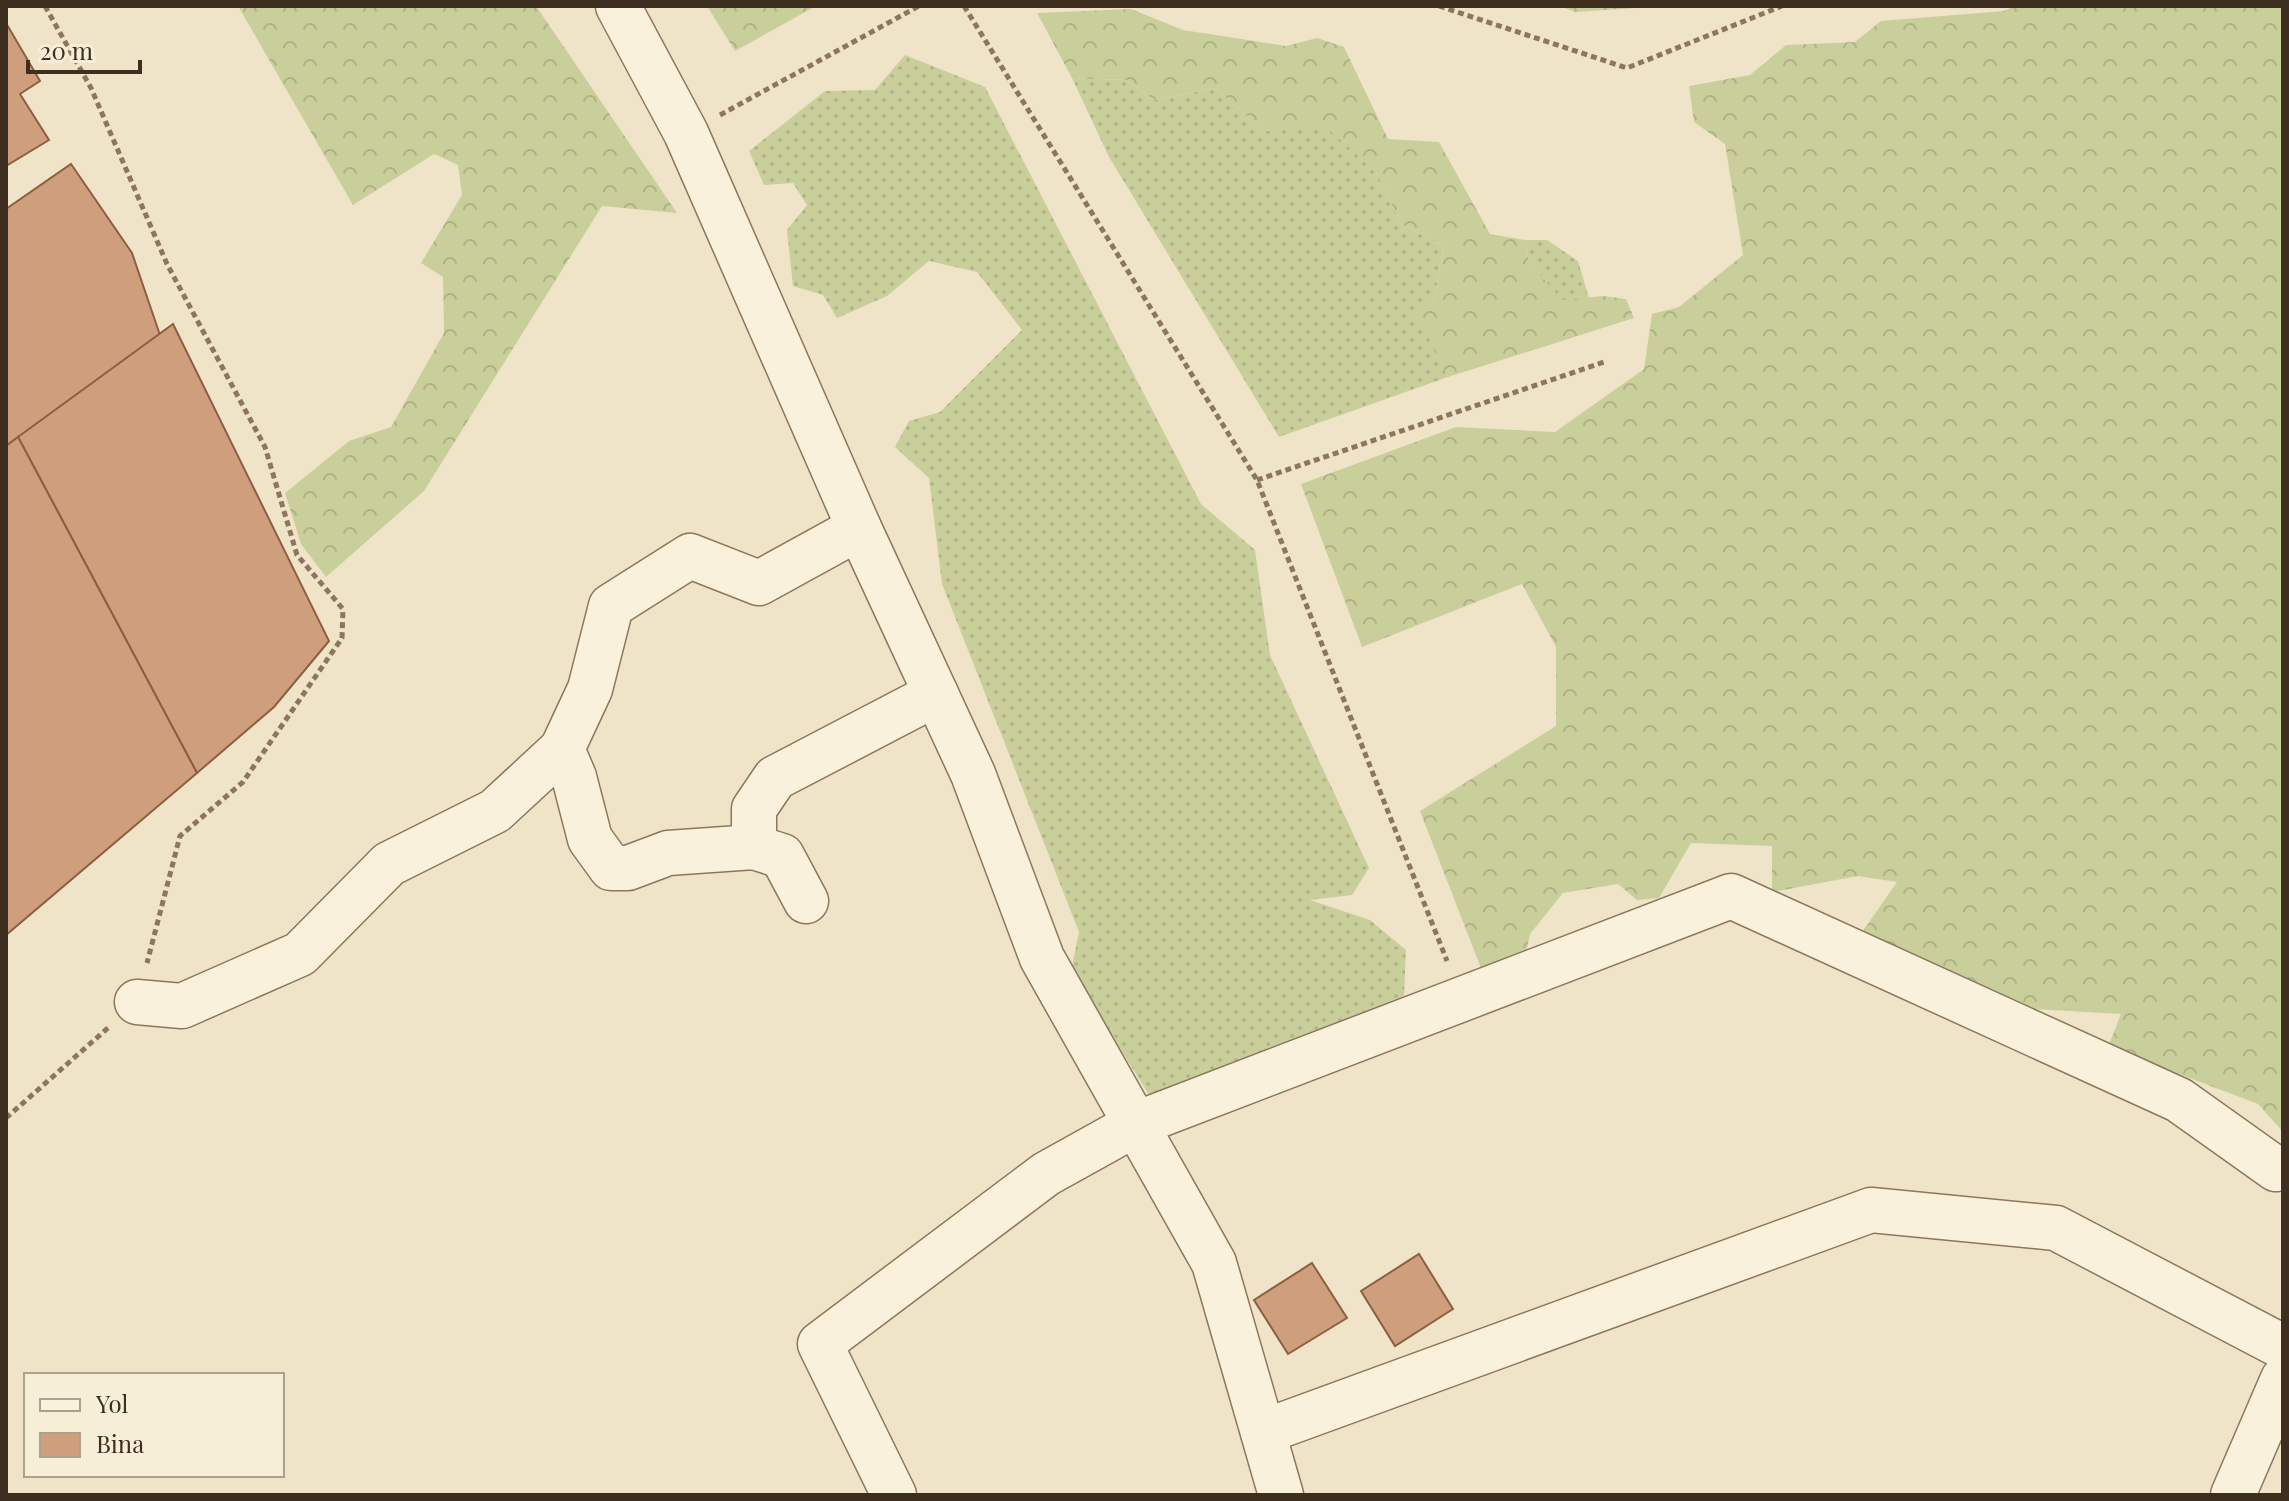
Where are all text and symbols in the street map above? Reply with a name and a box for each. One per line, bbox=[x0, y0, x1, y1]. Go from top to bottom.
scale bar bbox=[28, 24, 140, 74]
text: 20 m bbox=[40, 34, 93, 66]
legend bbox=[24, 1373, 284, 1477]
text: Yol bbox=[95, 1387, 128, 1419]
text: Bina bbox=[96, 1427, 144, 1459]

